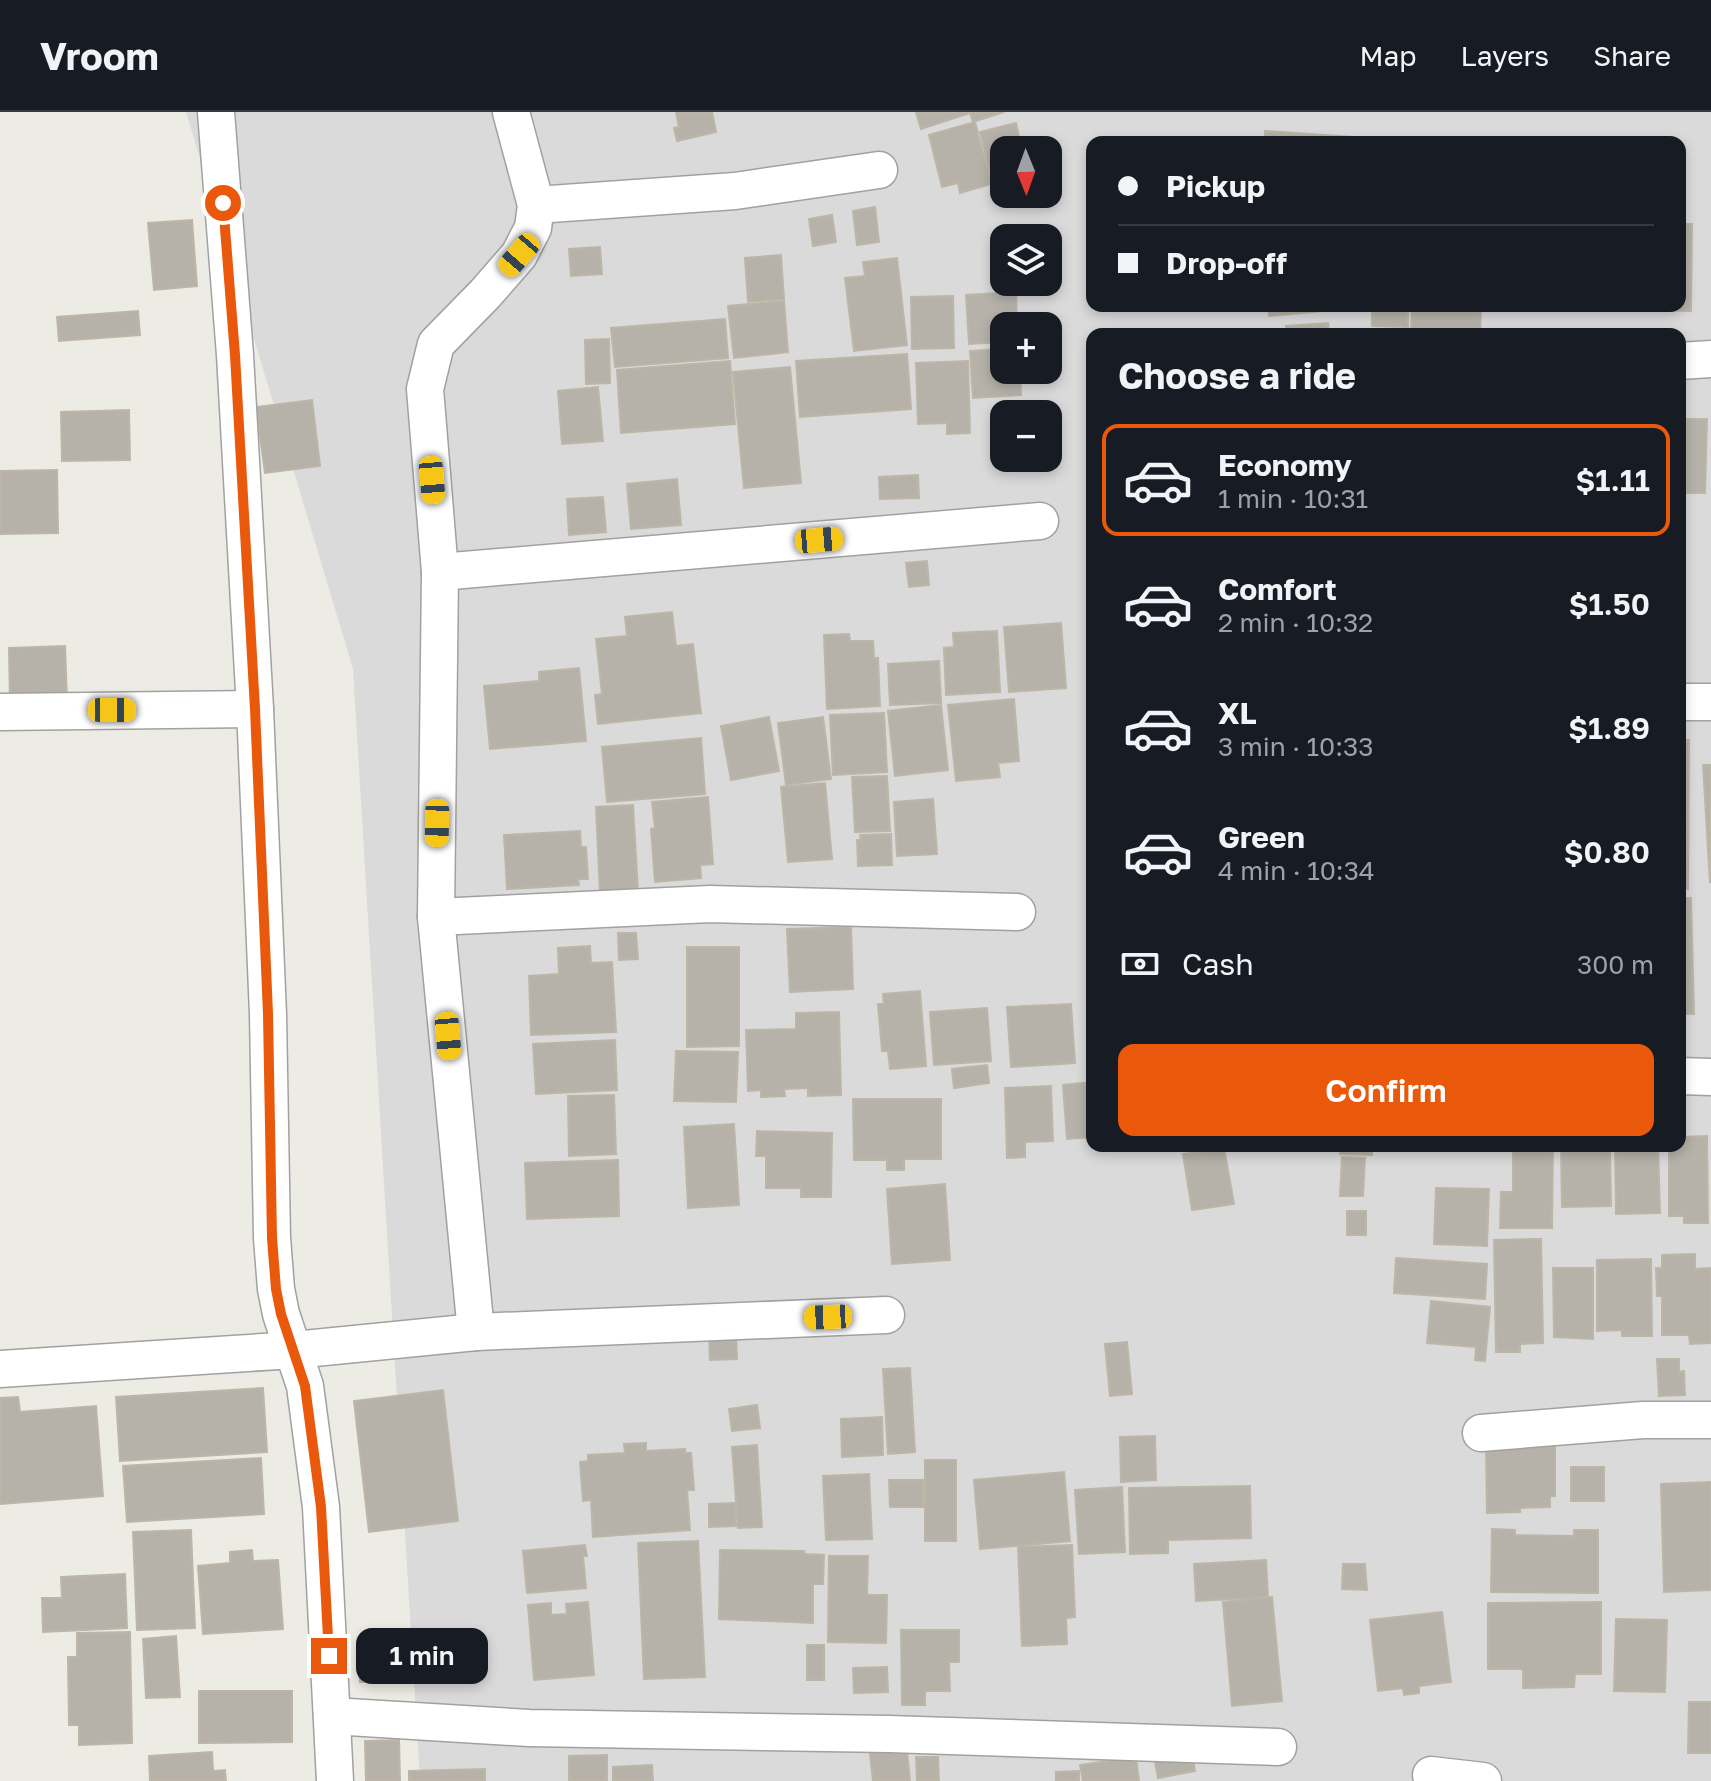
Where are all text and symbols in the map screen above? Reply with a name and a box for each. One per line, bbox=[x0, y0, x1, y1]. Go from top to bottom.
text: Vroom bbox=[40, 33, 159, 78]
text: Map bbox=[1359, 39, 1417, 72]
text: Layers bbox=[1461, 39, 1549, 72]
text: Share bbox=[1593, 39, 1671, 72]
north arrow bbox=[990, 136, 1062, 208]
map controls bbox=[990, 136, 1062, 472]
text: Pickup bbox=[1166, 168, 1265, 204]
route start bbox=[205, 185, 241, 221]
button: layers bbox=[990, 224, 1062, 296]
car bbox=[494, 229, 544, 281]
text: Drop-off bbox=[1166, 245, 1287, 281]
button: + bbox=[990, 312, 1062, 384]
text: Choose a ride bbox=[1118, 354, 1356, 397]
button: − bbox=[990, 400, 1062, 472]
icon: car bbox=[1122, 444, 1194, 516]
text: Economy bbox=[1218, 447, 1352, 483]
car bbox=[418, 455, 446, 505]
text: $1.11 bbox=[1576, 462, 1650, 498]
text: 1 min · 10:31 bbox=[1218, 483, 1368, 514]
car bbox=[794, 526, 844, 554]
icon: car bbox=[1122, 568, 1194, 640]
text: Comfort bbox=[1218, 571, 1337, 607]
text: $1.50 bbox=[1569, 586, 1650, 622]
text: 2 min · 10:32 bbox=[1218, 607, 1373, 638]
icon: car bbox=[1122, 692, 1194, 764]
text: XL bbox=[1218, 695, 1257, 731]
car bbox=[88, 698, 136, 722]
text: $1.89 bbox=[1568, 710, 1650, 746]
text: 3 min · 10:33 bbox=[1218, 731, 1373, 762]
car bbox=[425, 799, 449, 847]
icon: car bbox=[1122, 816, 1194, 888]
text: Green bbox=[1218, 819, 1305, 855]
text: $0.80 bbox=[1564, 834, 1650, 870]
text: 4 min · 10:34 bbox=[1218, 855, 1375, 886]
icon: cash bbox=[1118, 942, 1162, 986]
text: Cash bbox=[1182, 946, 1254, 982]
text: 300 m bbox=[1577, 949, 1654, 980]
car bbox=[434, 1011, 462, 1061]
button: Confirm bbox=[1118, 1044, 1654, 1136]
car bbox=[804, 1304, 852, 1330]
callout: 1 min bbox=[357, 1628, 489, 1684]
route end bbox=[311, 1638, 347, 1674]
text: 1 min bbox=[389, 1640, 455, 1671]

